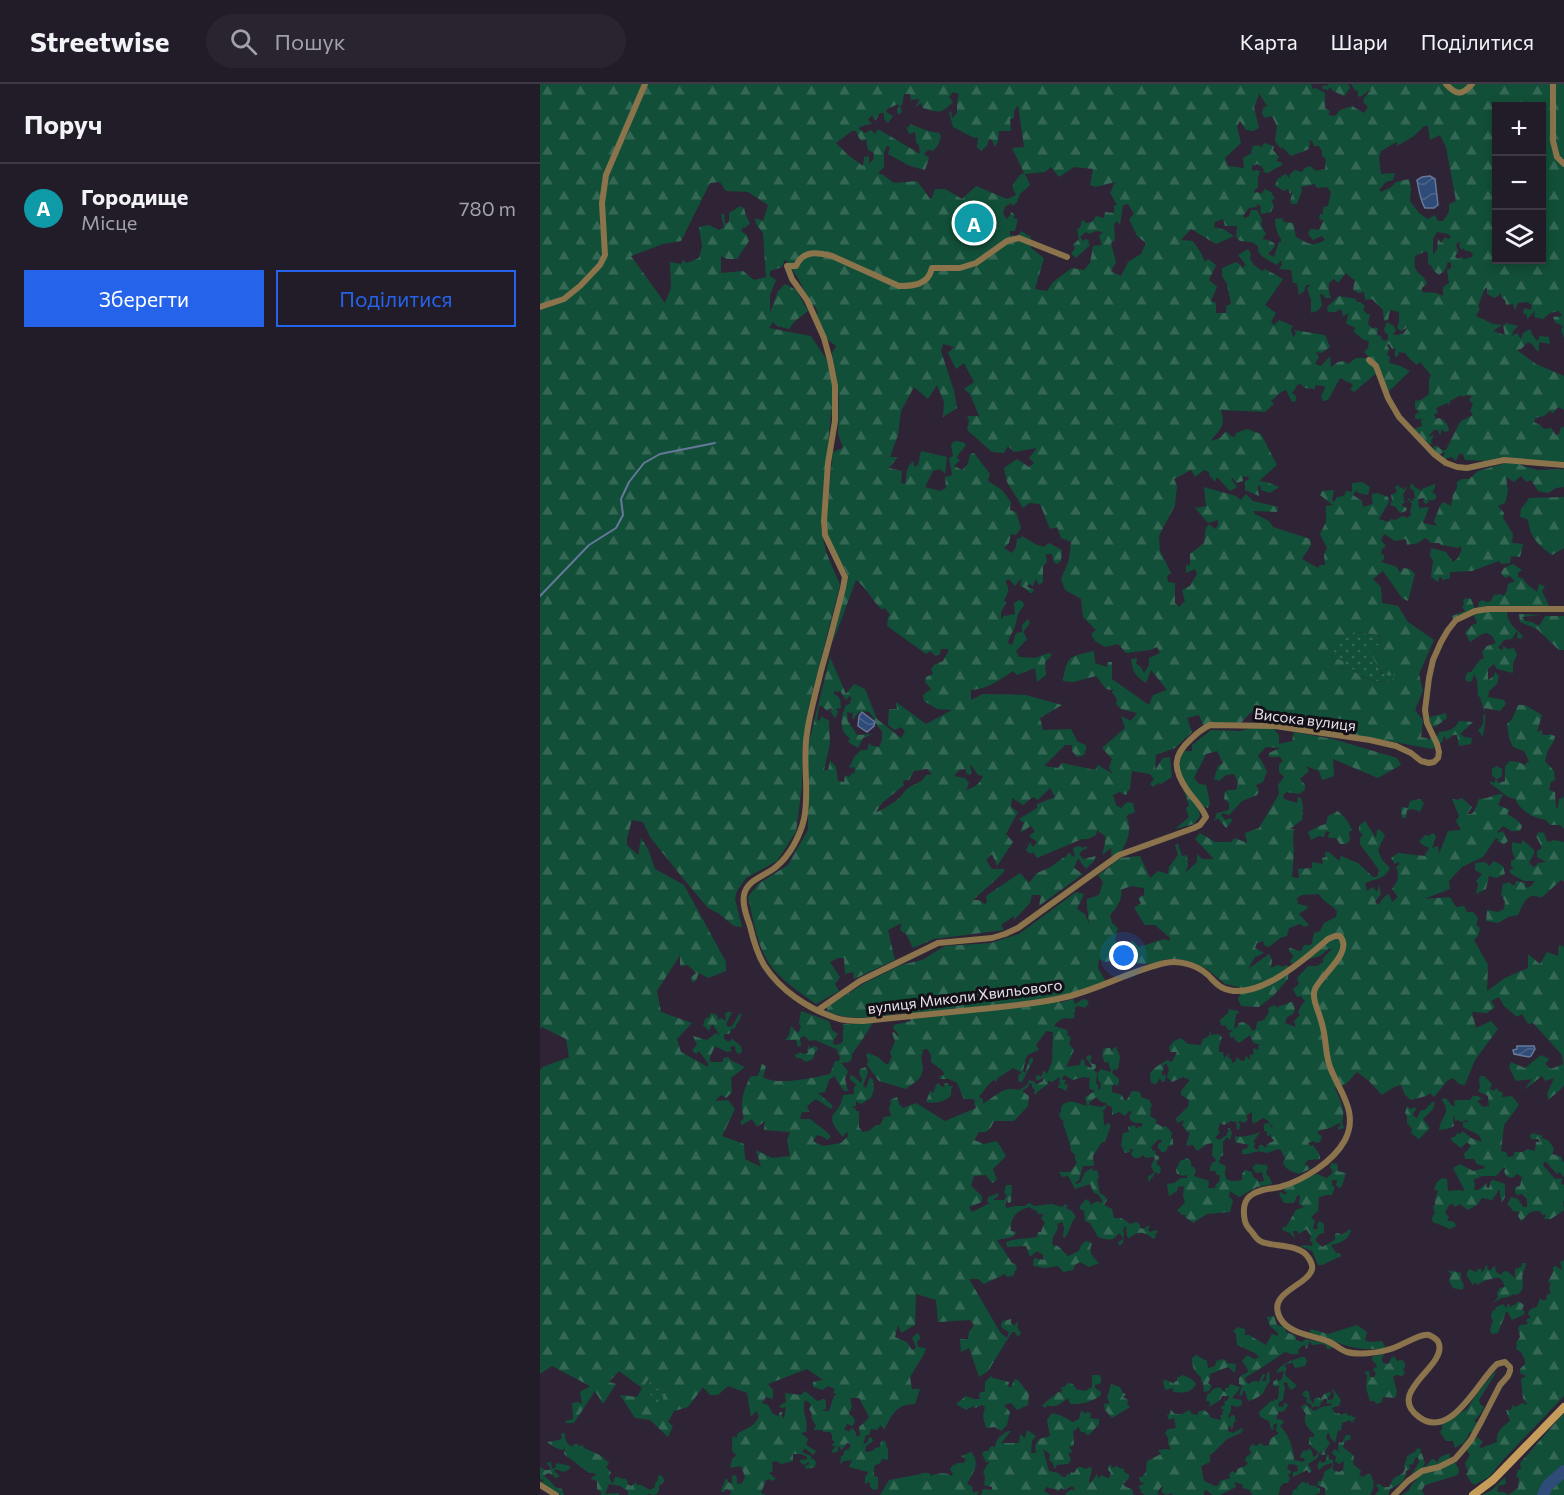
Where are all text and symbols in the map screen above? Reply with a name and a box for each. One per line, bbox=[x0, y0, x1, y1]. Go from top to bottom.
search box bbox=[206, 14, 626, 68]
text: Streetwise bbox=[30, 24, 170, 58]
icon: search bbox=[227, 25, 260, 58]
text: Пошук bbox=[275, 28, 346, 55]
text: Карта bbox=[1240, 29, 1298, 54]
text: Шари bbox=[1331, 29, 1388, 54]
text: Поділитися bbox=[1421, 29, 1534, 54]
map controls bbox=[1492, 102, 1546, 264]
button: + bbox=[1492, 102, 1546, 156]
text: Поруч bbox=[24, 108, 102, 139]
button: − bbox=[1492, 156, 1546, 210]
text: Городище bbox=[81, 183, 188, 210]
text: A bbox=[36, 196, 51, 220]
text: 780 m bbox=[459, 196, 516, 220]
pin: A bbox=[954, 200, 994, 246]
text: Місце bbox=[81, 210, 137, 234]
button: layers bbox=[1492, 210, 1546, 264]
button: Зберегти bbox=[24, 270, 264, 327]
button: Поділитися bbox=[276, 270, 516, 327]
street label: Висока вулиця bbox=[1253, 704, 1357, 734]
your location bbox=[1109, 941, 1138, 970]
street label: вулиця Миколи Хвильового bbox=[867, 975, 1063, 1017]

